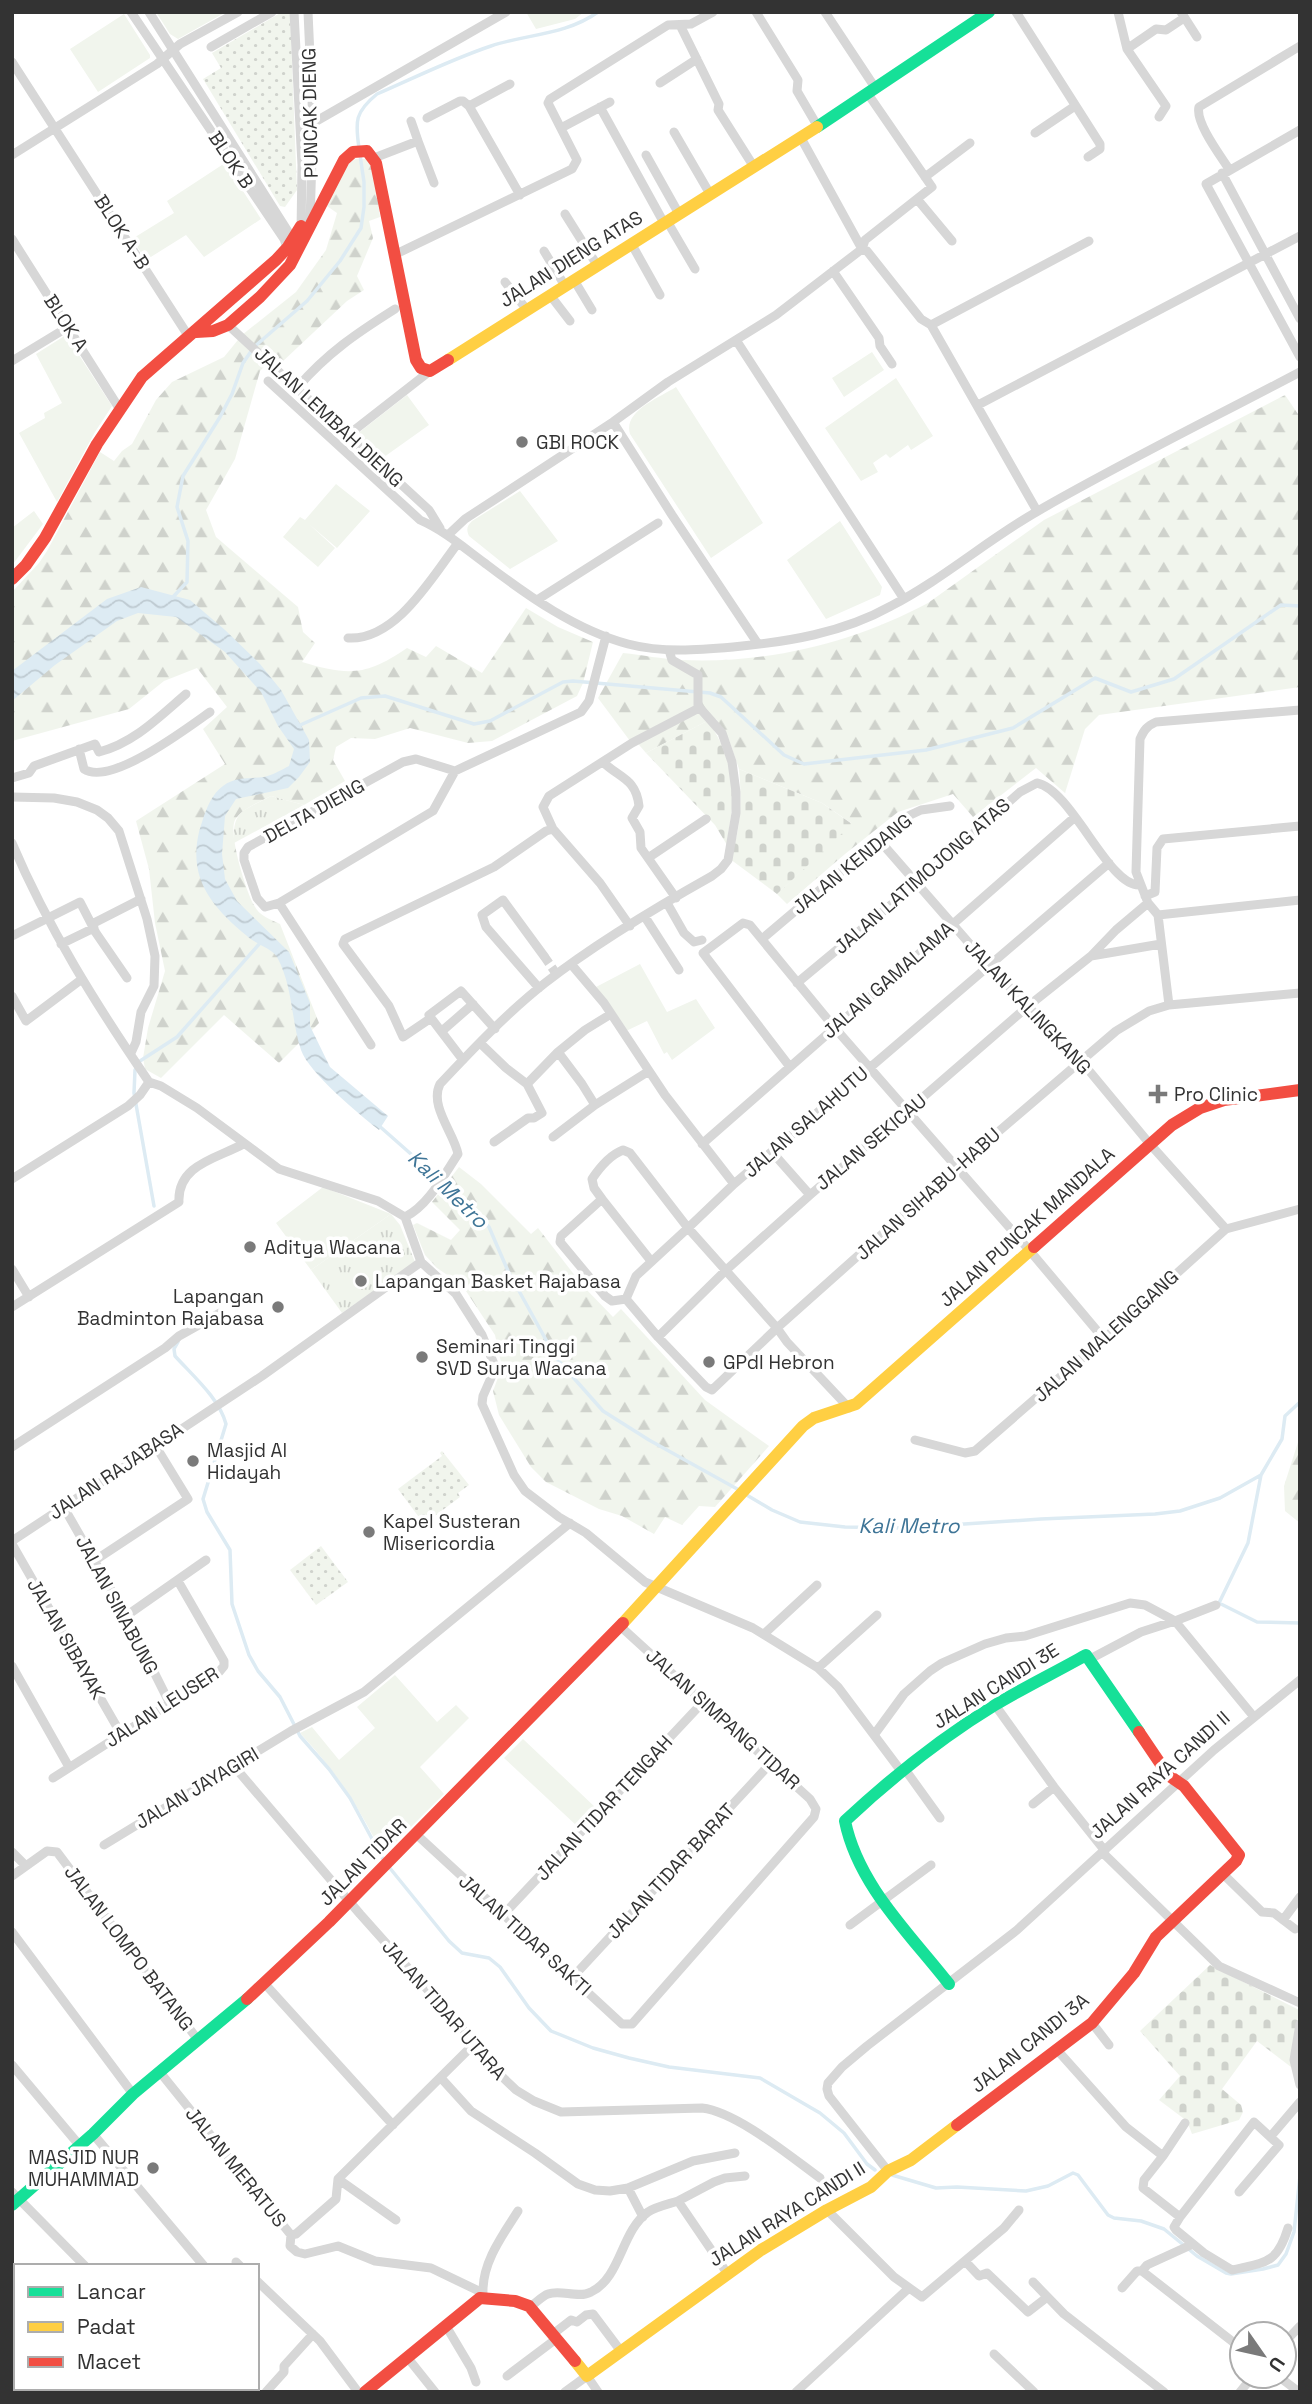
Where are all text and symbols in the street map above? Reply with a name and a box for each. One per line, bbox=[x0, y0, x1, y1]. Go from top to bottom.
street label: PUNCAK DIENG bbox=[296, 48, 324, 178]
street label: BLOK B bbox=[203, 126, 259, 194]
street label: BLOK A-B bbox=[89, 190, 155, 274]
street label: JALAN DIENG ATAS bbox=[495, 205, 647, 313]
street label: BLOK A bbox=[38, 290, 94, 356]
street label: JALAN LEMBAH DIENG bbox=[249, 341, 409, 493]
place label: GBI ROCK bbox=[536, 430, 620, 455]
marker: GBI ROCK bbox=[514, 434, 530, 450]
street label: DELTA DIENG bbox=[259, 773, 369, 849]
street label: JALAN LATIMOJONG ATAS bbox=[829, 793, 1015, 959]
street label: JALAN KENDANG bbox=[787, 808, 917, 920]
street label: JALAN GAMALAMA bbox=[817, 916, 959, 1044]
street label: JALAN KALINGKANG bbox=[959, 934, 1097, 1080]
street label: JALAN SALAHUTU bbox=[738, 1061, 874, 1183]
place label: Pro Clinic bbox=[1174, 1082, 1258, 1107]
marker: Pro Clinic bbox=[1148, 1084, 1168, 1104]
street label: JALAN SEKICAU bbox=[810, 1088, 932, 1196]
street label: JALAN SIHABU-HABU bbox=[850, 1122, 1006, 1266]
street label: JALAN PUNCAK MANDALA bbox=[934, 1142, 1120, 1312]
water label: Kali Metro bbox=[402, 1144, 494, 1234]
place label: Aditya Wacana bbox=[264, 1235, 401, 1260]
marker: Aditya Wacana bbox=[242, 1239, 258, 1255]
street label: JALAN MALENGGANG bbox=[1028, 1264, 1184, 1408]
place label: Lapangan Basket Rajabasa bbox=[375, 1269, 621, 1294]
marker: Lapangan Basket Rajabasa bbox=[353, 1273, 369, 1289]
place label: Lapangan Badminton Rajabasa bbox=[77, 1284, 264, 1331]
marker: Lapangan Badminton Rajabasa bbox=[270, 1299, 286, 1315]
place label: Seminari Tinggi SVD Surya Wacana bbox=[436, 1334, 606, 1381]
marker: Seminari Tinggi SVD Surya Wacana bbox=[414, 1349, 430, 1365]
place label: GPdI Hebron bbox=[723, 1350, 835, 1375]
marker: GPdI Hebron bbox=[701, 1354, 717, 1370]
street label: JALAN RAJABASA bbox=[44, 1417, 188, 1525]
place label: Masjid Al Hidayah bbox=[207, 1438, 287, 1485]
marker: Masjid Al Hidayah bbox=[185, 1453, 201, 1469]
place label: Kapel Susteran Misericordia bbox=[383, 1509, 521, 1556]
water label: Kali Metro bbox=[859, 1512, 960, 1539]
marker: Kapel Susteran Misericordia bbox=[361, 1524, 377, 1540]
street label: JALAN SINABUNG bbox=[70, 1531, 164, 1679]
street label: JALAN SIBAYAK bbox=[21, 1574, 111, 1704]
street label: JALAN CANDI 3E bbox=[929, 1637, 1063, 1735]
street label: JALAN SIMPANG TIDAR bbox=[641, 1643, 805, 1795]
street label: JALAN LEUSER bbox=[100, 1661, 224, 1753]
street label: JALAN RAYA CANDI II bbox=[1085, 1706, 1235, 1844]
street label: JALAN TIDAR TENGAH bbox=[530, 1730, 678, 1886]
street label: JALAN JAYAGIRI bbox=[131, 1741, 263, 1835]
street label: JALAN TIDAR BARAT bbox=[601, 1798, 741, 1944]
street label: JALAN TIDAR bbox=[314, 1813, 412, 1911]
street label: JALAN LOMPO BATANG bbox=[59, 1860, 199, 2036]
street label: JALAN TIDAR SAKTI bbox=[453, 1869, 597, 2001]
street label: JALAN TIDAR UTARA bbox=[376, 1935, 512, 2085]
street label: JALAN CANDI 3A bbox=[966, 1988, 1094, 2098]
street label: JALAN MERATUS bbox=[180, 2102, 292, 2232]
place label: MASJID NUR MUHAMMAD bbox=[28, 2145, 139, 2192]
street label: JALAN RAYA CANDI II bbox=[704, 2156, 870, 2272]
marker: MASJID NUR MUHAMMAD bbox=[145, 2160, 161, 2176]
legend bbox=[14, 2264, 259, 2390]
text: Lancar bbox=[77, 2278, 146, 2305]
text: Padat bbox=[77, 2313, 136, 2340]
north arrow bbox=[1228, 2320, 1298, 2390]
text: Macet bbox=[77, 2348, 141, 2375]
text: U bbox=[1263, 2352, 1291, 2377]

